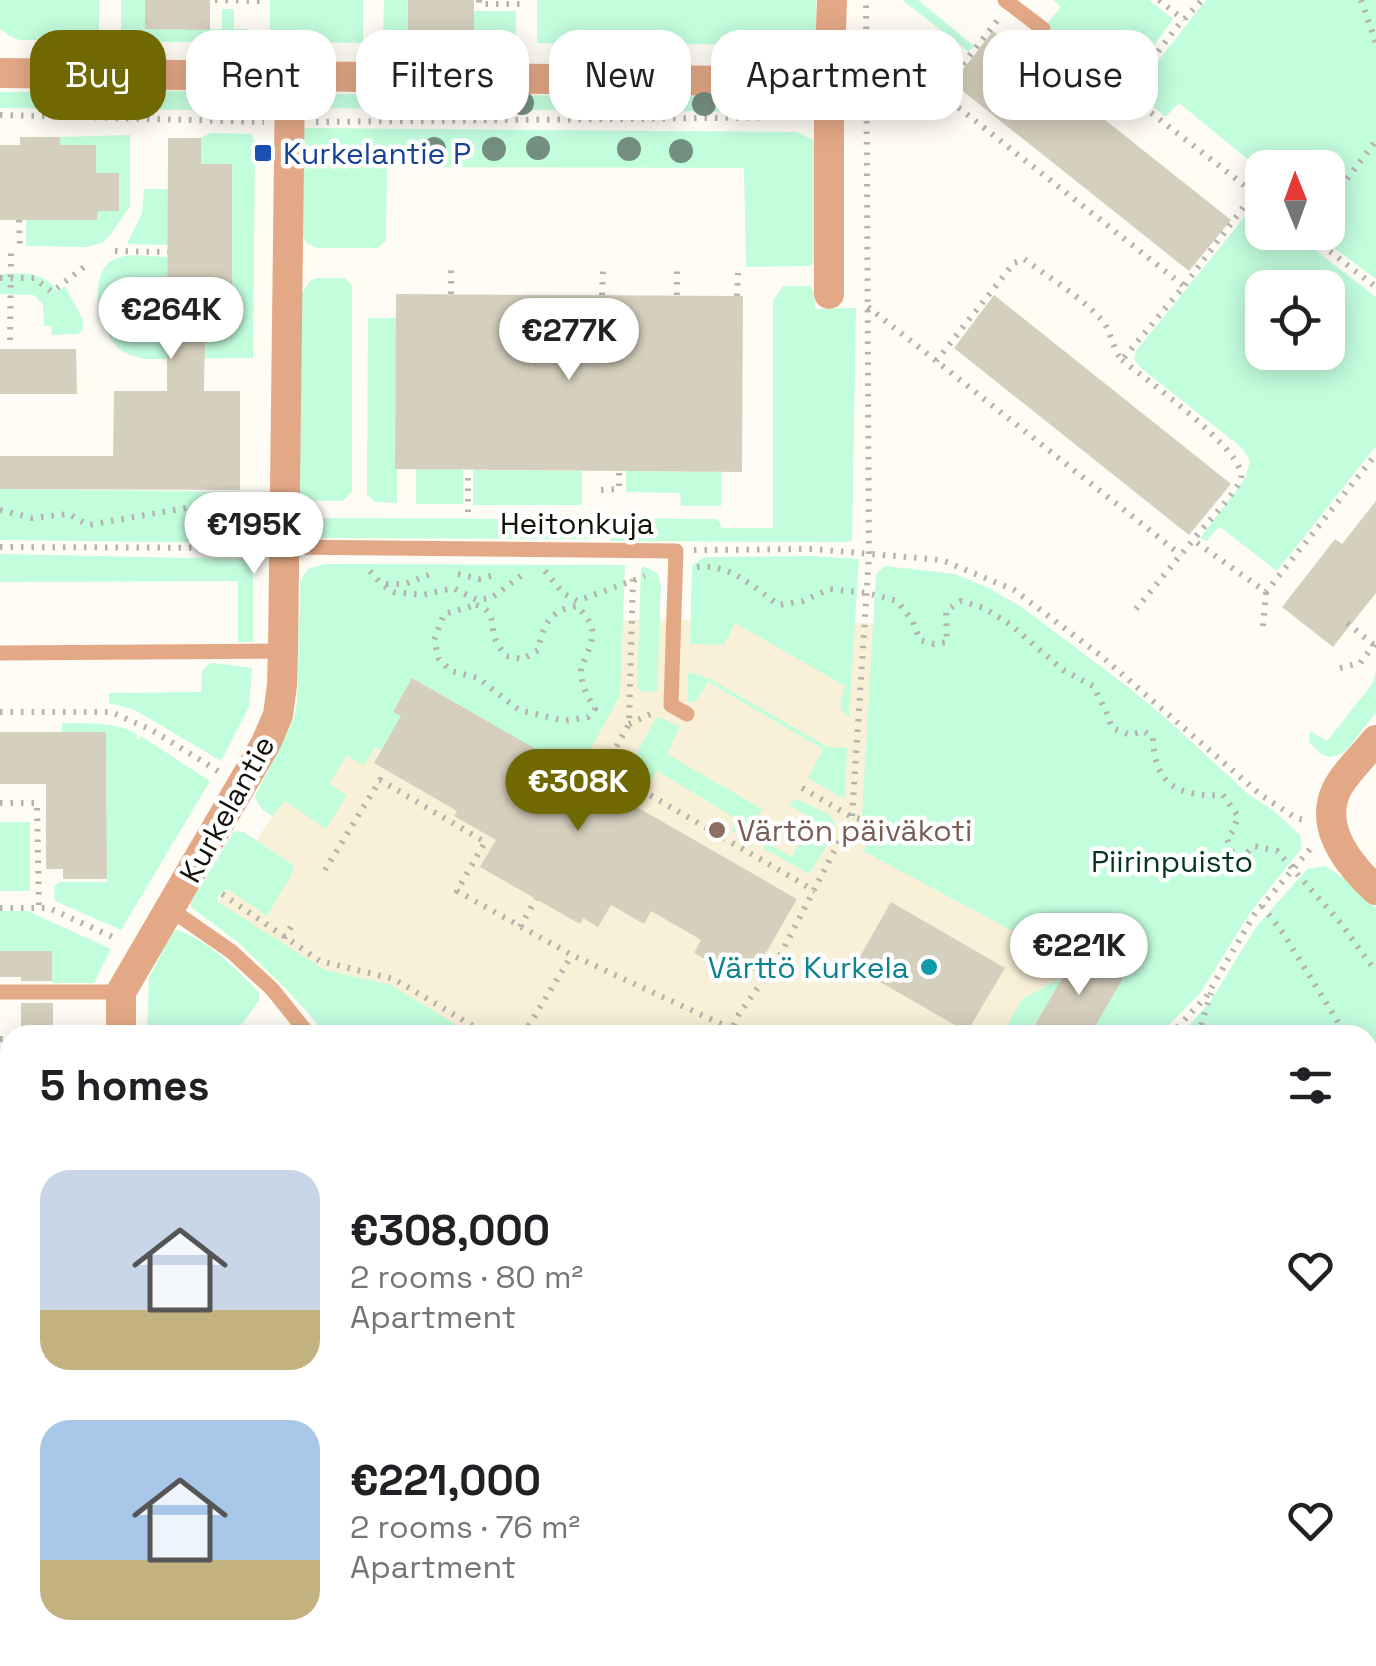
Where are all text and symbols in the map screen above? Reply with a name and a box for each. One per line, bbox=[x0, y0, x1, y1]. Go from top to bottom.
chip: Buy bbox=[30, 30, 166, 120]
chip: Rent bbox=[186, 30, 336, 120]
chip: Filters bbox=[356, 30, 529, 120]
chip: New bbox=[549, 30, 691, 120]
chip: Apartment bbox=[711, 30, 963, 120]
chip: House bbox=[983, 30, 1158, 120]
place label: Kurkelantie P bbox=[283, 134, 471, 173]
marker: Kurkelantie P bbox=[252, 142, 274, 164]
north arrow bbox=[1245, 150, 1345, 250]
map controls bbox=[1245, 150, 1345, 370]
button: locate bbox=[1245, 270, 1345, 370]
pin: €264K bbox=[101, 277, 241, 362]
text: €264K bbox=[121, 289, 221, 329]
pin: €277K bbox=[499, 298, 639, 383]
text: €277K bbox=[521, 310, 617, 350]
pin: €195K bbox=[184, 492, 324, 577]
text: €195K bbox=[206, 504, 302, 544]
street label: Heitonkuja bbox=[500, 504, 654, 543]
street label: Kurkelantie bbox=[171, 729, 283, 889]
pin: €308K bbox=[508, 749, 648, 834]
text: €308K bbox=[527, 761, 629, 801]
place label: Värtön päiväkoti bbox=[737, 811, 972, 850]
marker: Värtön päiväkoti bbox=[706, 819, 728, 841]
park label: Piirinpuisto bbox=[1091, 842, 1253, 881]
pin: €221K bbox=[1009, 913, 1149, 998]
text: €221K bbox=[1032, 925, 1126, 965]
place label: Värttö Kurkela bbox=[708, 948, 909, 987]
marker: Värttö Kurkela bbox=[918, 956, 940, 978]
icon: filters bbox=[1283, 1058, 1338, 1113]
text: 5 homes bbox=[40, 1059, 210, 1112]
text: €308,000 bbox=[350, 1204, 550, 1257]
icon: home bbox=[120, 1210, 240, 1330]
icon: heart bbox=[1283, 1243, 1338, 1298]
text: 2 rooms · 80 m² bbox=[350, 1257, 583, 1297]
text: Apartment bbox=[350, 1297, 516, 1337]
text: €221,000 bbox=[350, 1454, 541, 1507]
icon: home bbox=[120, 1460, 240, 1580]
icon: heart bbox=[1283, 1493, 1338, 1548]
text: 2 rooms · 76 m² bbox=[350, 1507, 580, 1547]
text: Apartment bbox=[350, 1547, 516, 1587]

